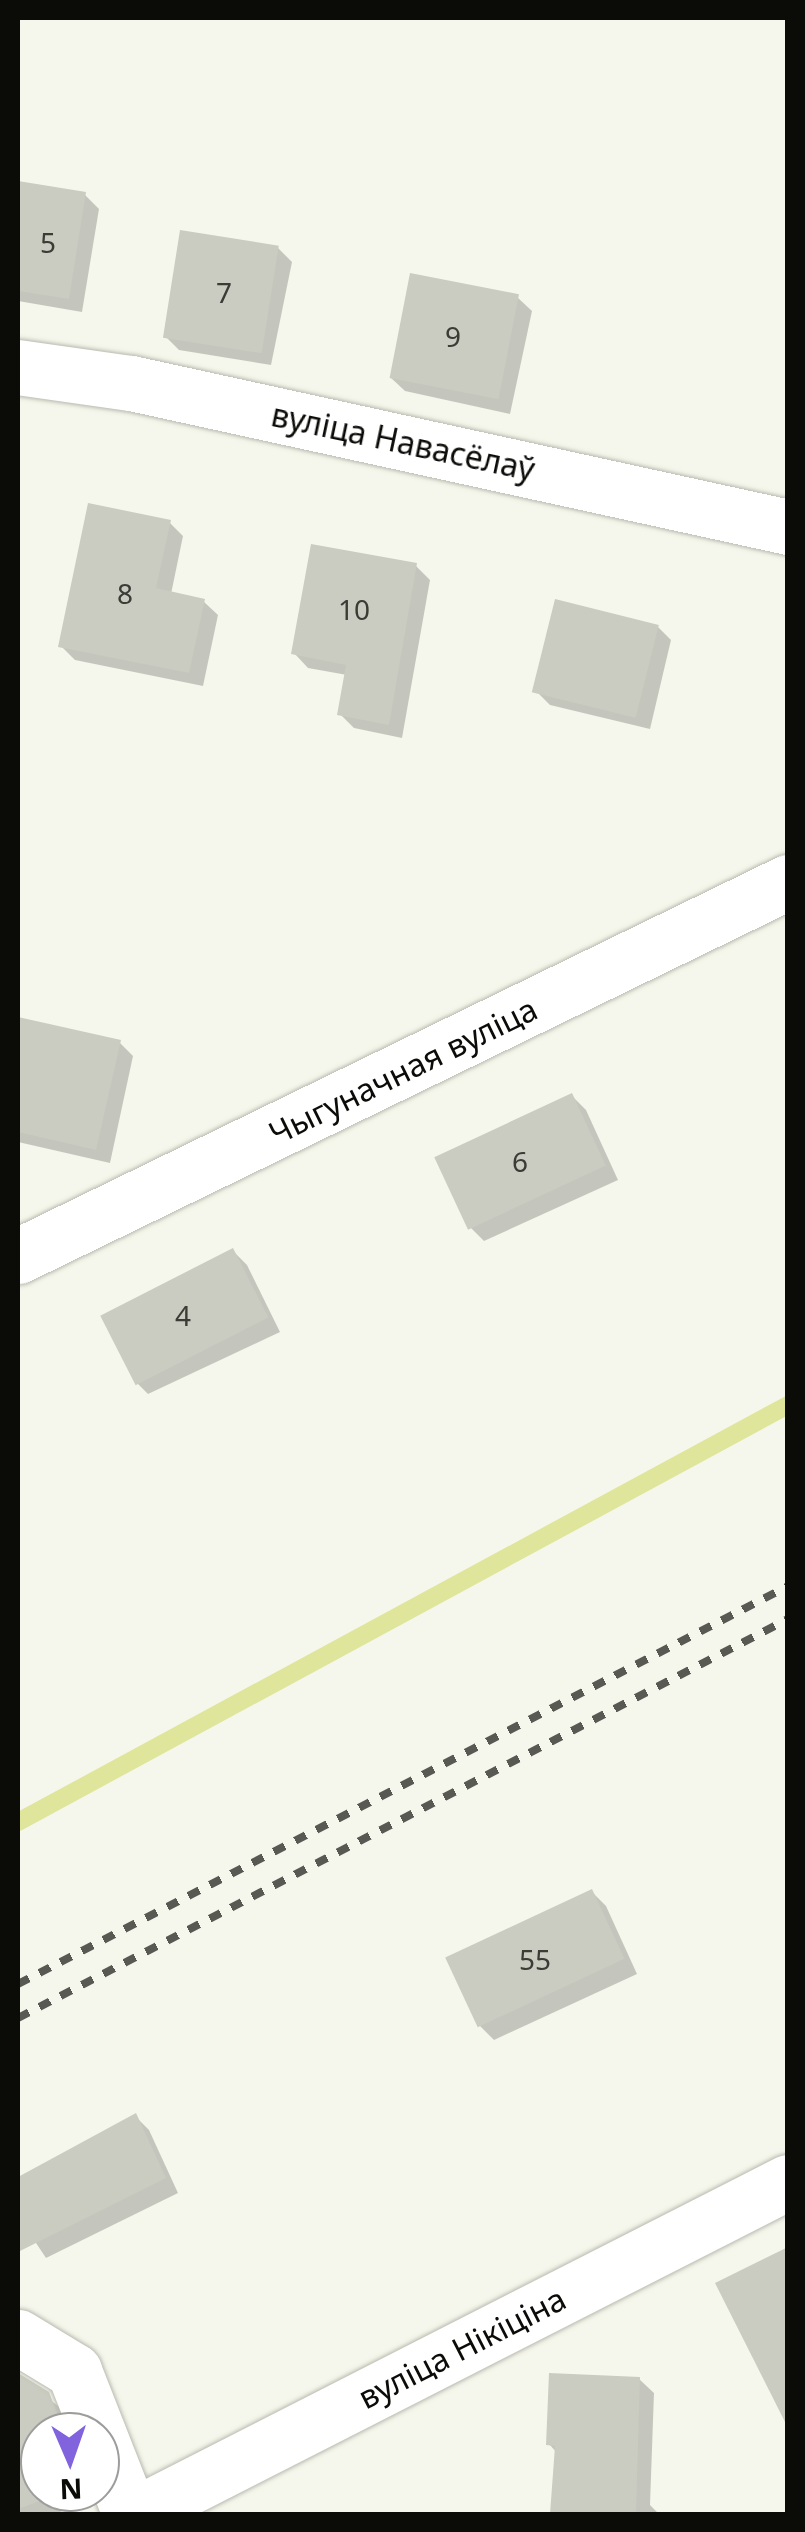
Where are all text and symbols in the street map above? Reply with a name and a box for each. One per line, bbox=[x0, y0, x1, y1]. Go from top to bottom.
house number: 5 bbox=[40, 225, 56, 259]
house number: 7 bbox=[216, 275, 232, 309]
house number: 9 bbox=[445, 319, 461, 353]
street label: вуліца Навасёлаў bbox=[268, 395, 538, 489]
house number: 8 bbox=[117, 576, 133, 610]
house number: 10 bbox=[338, 592, 370, 626]
street label: Чыгуначная вуліца bbox=[263, 989, 543, 1153]
house number: 6 bbox=[512, 1144, 528, 1178]
house number: 4 bbox=[175, 1298, 191, 1332]
house number: 55 bbox=[519, 1942, 551, 1976]
street label: вуліца Нікіціна bbox=[352, 2279, 572, 2417]
north arrow bbox=[20, 2412, 120, 2512]
text: N bbox=[59, 2471, 83, 2509]

